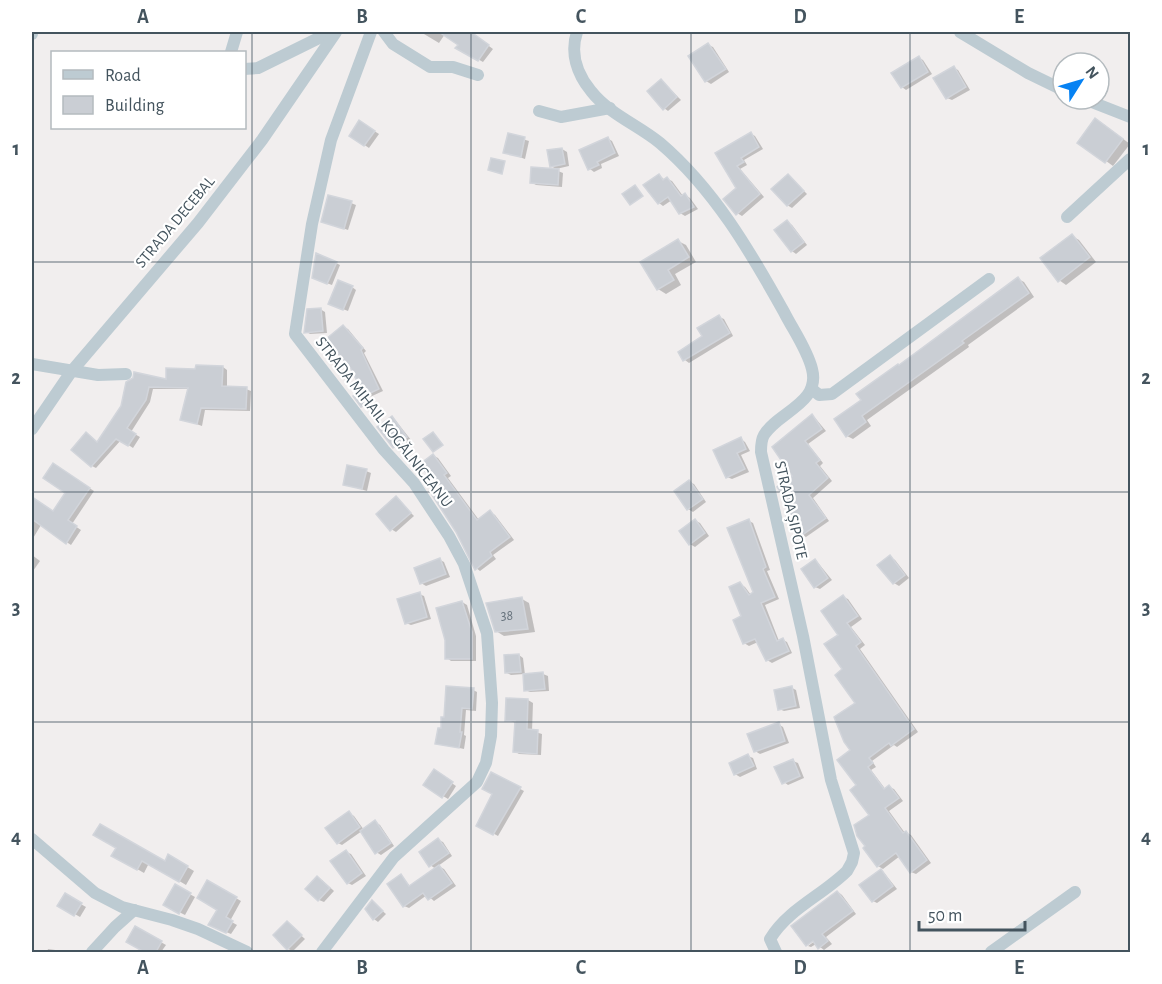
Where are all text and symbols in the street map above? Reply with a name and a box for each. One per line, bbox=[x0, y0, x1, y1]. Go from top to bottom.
text: A bbox=[137, 7, 149, 27]
text: B bbox=[356, 7, 368, 27]
text: C bbox=[576, 7, 587, 27]
text: D bbox=[793, 7, 807, 27]
text: E bbox=[1014, 7, 1024, 27]
legend bbox=[51, 51, 246, 129]
north arrow bbox=[1051, 51, 1111, 111]
text: N bbox=[1082, 63, 1102, 82]
text: Road bbox=[105, 67, 141, 85]
text: Building bbox=[105, 97, 165, 115]
text: 1 bbox=[12, 139, 20, 159]
text: 1 bbox=[1142, 139, 1150, 159]
street label: STRADA DECEBAL bbox=[132, 173, 218, 271]
street label: STRADA MIHAIL KOGĂLNICEANU bbox=[313, 333, 457, 510]
text: 2 bbox=[11, 368, 21, 388]
text: 2 bbox=[1141, 368, 1151, 388]
street label: STRADA ȘIPOTE bbox=[770, 459, 810, 561]
text: 3 bbox=[12, 598, 20, 618]
text: 3 bbox=[1142, 598, 1150, 618]
house number: 38 bbox=[501, 609, 513, 623]
text: 4 bbox=[11, 827, 21, 847]
text: 4 bbox=[1141, 827, 1151, 847]
scale bar bbox=[919, 894, 1026, 932]
text: 50 m bbox=[928, 907, 962, 925]
text: A bbox=[137, 958, 149, 978]
text: B bbox=[356, 958, 368, 978]
text: C bbox=[576, 958, 587, 978]
text: D bbox=[793, 958, 807, 978]
text: E bbox=[1014, 958, 1024, 978]

